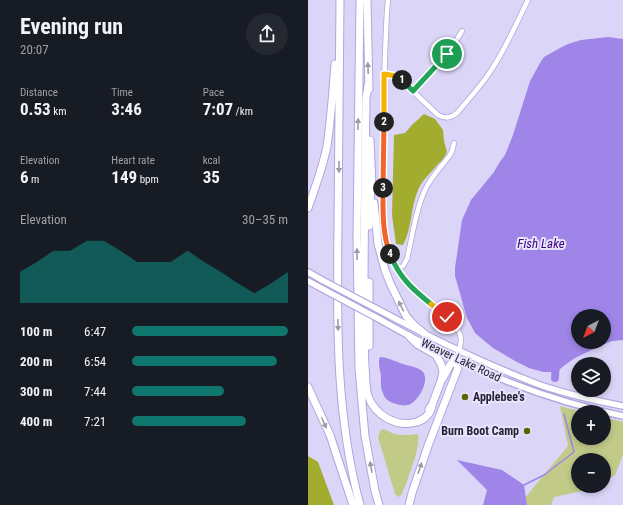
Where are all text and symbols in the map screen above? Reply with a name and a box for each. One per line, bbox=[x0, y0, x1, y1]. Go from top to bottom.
button: share bbox=[246, 13, 288, 55]
text: Evening run bbox=[20, 14, 123, 39]
pin bbox=[430, 37, 464, 71]
text: 20:07 bbox=[20, 42, 49, 57]
icon: arrive bbox=[436, 43, 458, 65]
one-way arrow bbox=[365, 61, 371, 74]
pin: 1 bbox=[392, 70, 412, 90]
text: 1 bbox=[399, 73, 405, 86]
text: Distance bbox=[20, 86, 58, 99]
text: Time bbox=[111, 86, 133, 99]
text: Pace bbox=[203, 86, 224, 99]
text: 0.53 bbox=[20, 99, 51, 119]
text: 3:46 bbox=[111, 99, 142, 119]
text: 7:07 bbox=[203, 99, 233, 119]
text: km bbox=[51, 105, 66, 118]
text: /km bbox=[233, 105, 253, 118]
pin: 2 bbox=[374, 112, 394, 132]
text: 2 bbox=[381, 115, 387, 128]
one-way arrow bbox=[355, 117, 361, 130]
text: Elevation bbox=[20, 154, 60, 167]
text: Heart rate bbox=[111, 154, 155, 167]
text: kcal bbox=[203, 154, 220, 167]
one-way arrow bbox=[336, 161, 342, 174]
text: 6 bbox=[20, 167, 29, 187]
text: 149 bbox=[111, 167, 137, 187]
text: 35 bbox=[203, 167, 220, 187]
text: m bbox=[29, 173, 39, 186]
text: bpm bbox=[137, 173, 159, 186]
pin: 3 bbox=[373, 178, 393, 198]
text: 3 bbox=[380, 181, 386, 194]
text: Elevation bbox=[20, 212, 67, 227]
text: 30–35 m bbox=[242, 212, 288, 227]
water label: Fish Lake bbox=[517, 236, 565, 251]
pin: 4 bbox=[380, 244, 400, 264]
one-way arrow bbox=[354, 247, 360, 260]
text: 4 bbox=[387, 247, 393, 260]
one-way arrow bbox=[398, 300, 404, 311]
pin bbox=[430, 300, 464, 334]
icon: check bbox=[436, 306, 458, 328]
north arrow bbox=[571, 309, 611, 349]
map controls bbox=[571, 309, 611, 493]
one-way arrow bbox=[335, 319, 341, 332]
text: 100 m bbox=[20, 324, 52, 339]
text: 6:47 bbox=[84, 324, 106, 339]
street label: Weaver Lake Road bbox=[419, 335, 503, 385]
text: 200 m bbox=[20, 354, 52, 369]
text: 6:54 bbox=[84, 354, 106, 369]
button: layers bbox=[571, 357, 611, 397]
text: 300 m bbox=[20, 384, 52, 399]
text: 7:44 bbox=[84, 384, 106, 399]
place label: Applebee's bbox=[473, 390, 525, 404]
marker: Applebee's bbox=[460, 392, 470, 402]
button: + bbox=[571, 405, 611, 445]
text: 400 m bbox=[20, 414, 52, 429]
text: 7:21 bbox=[84, 414, 106, 429]
one-way arrow bbox=[321, 417, 327, 428]
place label: Burn Boot Camp bbox=[441, 424, 519, 438]
marker: Burn Boot Camp bbox=[522, 426, 532, 436]
button: − bbox=[571, 453, 611, 493]
one-way arrow bbox=[368, 461, 374, 473]
one-way arrow bbox=[418, 461, 424, 473]

